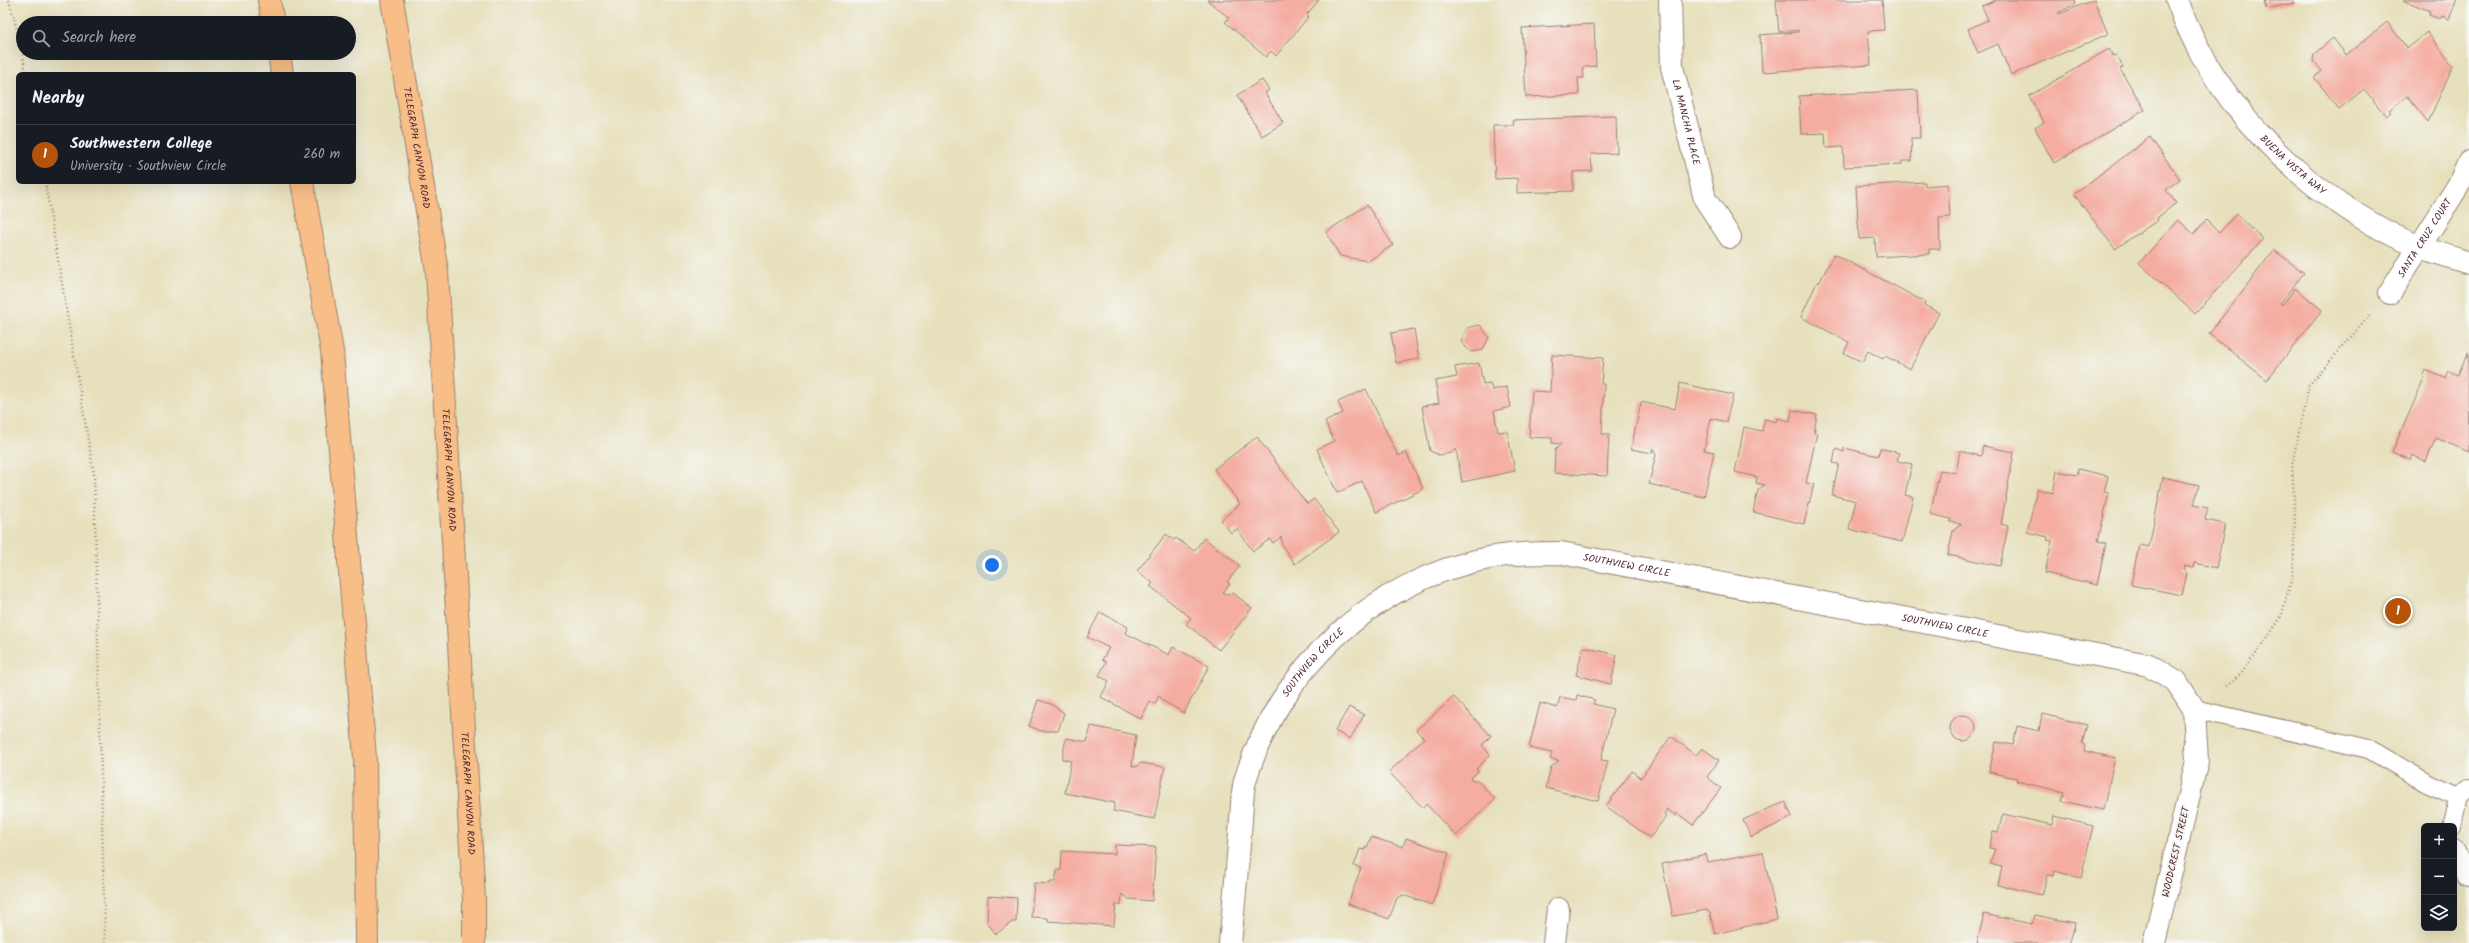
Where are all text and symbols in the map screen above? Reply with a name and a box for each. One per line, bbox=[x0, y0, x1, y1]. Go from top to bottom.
search box bbox=[16, 16, 356, 60]
text: Search here bbox=[62, 26, 136, 50]
icon: search bbox=[30, 27, 52, 49]
street label: LA MANCHA PLACE bbox=[1667, 78, 1705, 168]
text: Nearby bbox=[32, 85, 84, 112]
street label: TELEGRAPH CANYON ROAD bbox=[399, 86, 435, 210]
street label: BUENA VISTA WAY bbox=[2256, 131, 2330, 200]
text: Southwestern College bbox=[70, 132, 212, 156]
text: 1 bbox=[43, 144, 47, 165]
text: 260 m bbox=[303, 144, 340, 165]
text: University · Southview Circle bbox=[70, 156, 226, 177]
street label: SANTA CRUZ COURT bbox=[2394, 194, 2457, 281]
street label: TELEGRAPH CANYON ROAD bbox=[437, 408, 460, 532]
street label: SOUTHVIEW CIRCLE bbox=[1582, 549, 1672, 582]
your location bbox=[982, 555, 1002, 575]
pin: 1 bbox=[2385, 596, 2411, 626]
street label: SOUTHVIEW CIRCLE bbox=[1900, 610, 1991, 642]
street label: SOUTHVIEW CIRCLE bbox=[1278, 623, 1349, 700]
street label: TELEGRAPH CANYON ROAD bbox=[456, 732, 479, 856]
street label: WOODCREST STREET bbox=[2158, 804, 2195, 899]
map controls bbox=[2421, 823, 2457, 931]
button: + bbox=[2421, 823, 2457, 859]
button: − bbox=[2421, 859, 2457, 895]
button: layers bbox=[2421, 895, 2457, 931]

